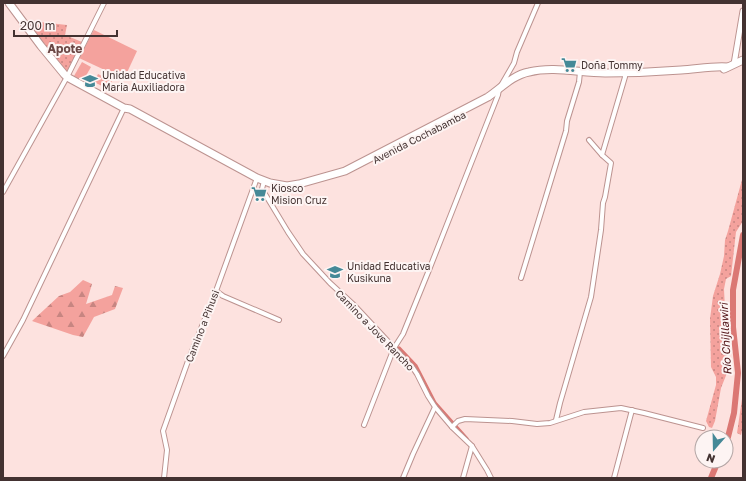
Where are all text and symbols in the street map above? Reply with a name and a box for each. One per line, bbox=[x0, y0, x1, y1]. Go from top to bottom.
scale bar bbox=[14, 12, 117, 38]
text: 200 m bbox=[20, 18, 55, 33]
district label: Apote bbox=[48, 41, 82, 56]
supermarket icon: Doña Tommy bbox=[560, 56, 578, 74]
place label: Doña Tommy bbox=[581, 59, 643, 71]
place label: Unidad Educativa Maria Auxiliadora bbox=[102, 69, 185, 93]
school or university icon: Unidad Educativa Maria Auxiliadora bbox=[81, 72, 99, 90]
street label: Avenida Cochabamba bbox=[370, 108, 468, 166]
place label: Kiosco Mision Cruz bbox=[271, 182, 327, 206]
supermarket icon: Kiosco Mision Cruz bbox=[250, 185, 268, 203]
place label: Unidad Educativa Kusikuna bbox=[347, 260, 430, 284]
school or university icon: Unidad Educativa Kusikuna bbox=[326, 263, 344, 281]
street label: Camino a Jove Rancho bbox=[333, 287, 417, 373]
street label: Camino a Pihusi bbox=[183, 288, 221, 364]
water label: Río Chijllawiri bbox=[717, 301, 734, 375]
north arrow bbox=[694, 429, 734, 469]
text: N bbox=[704, 451, 717, 466]

